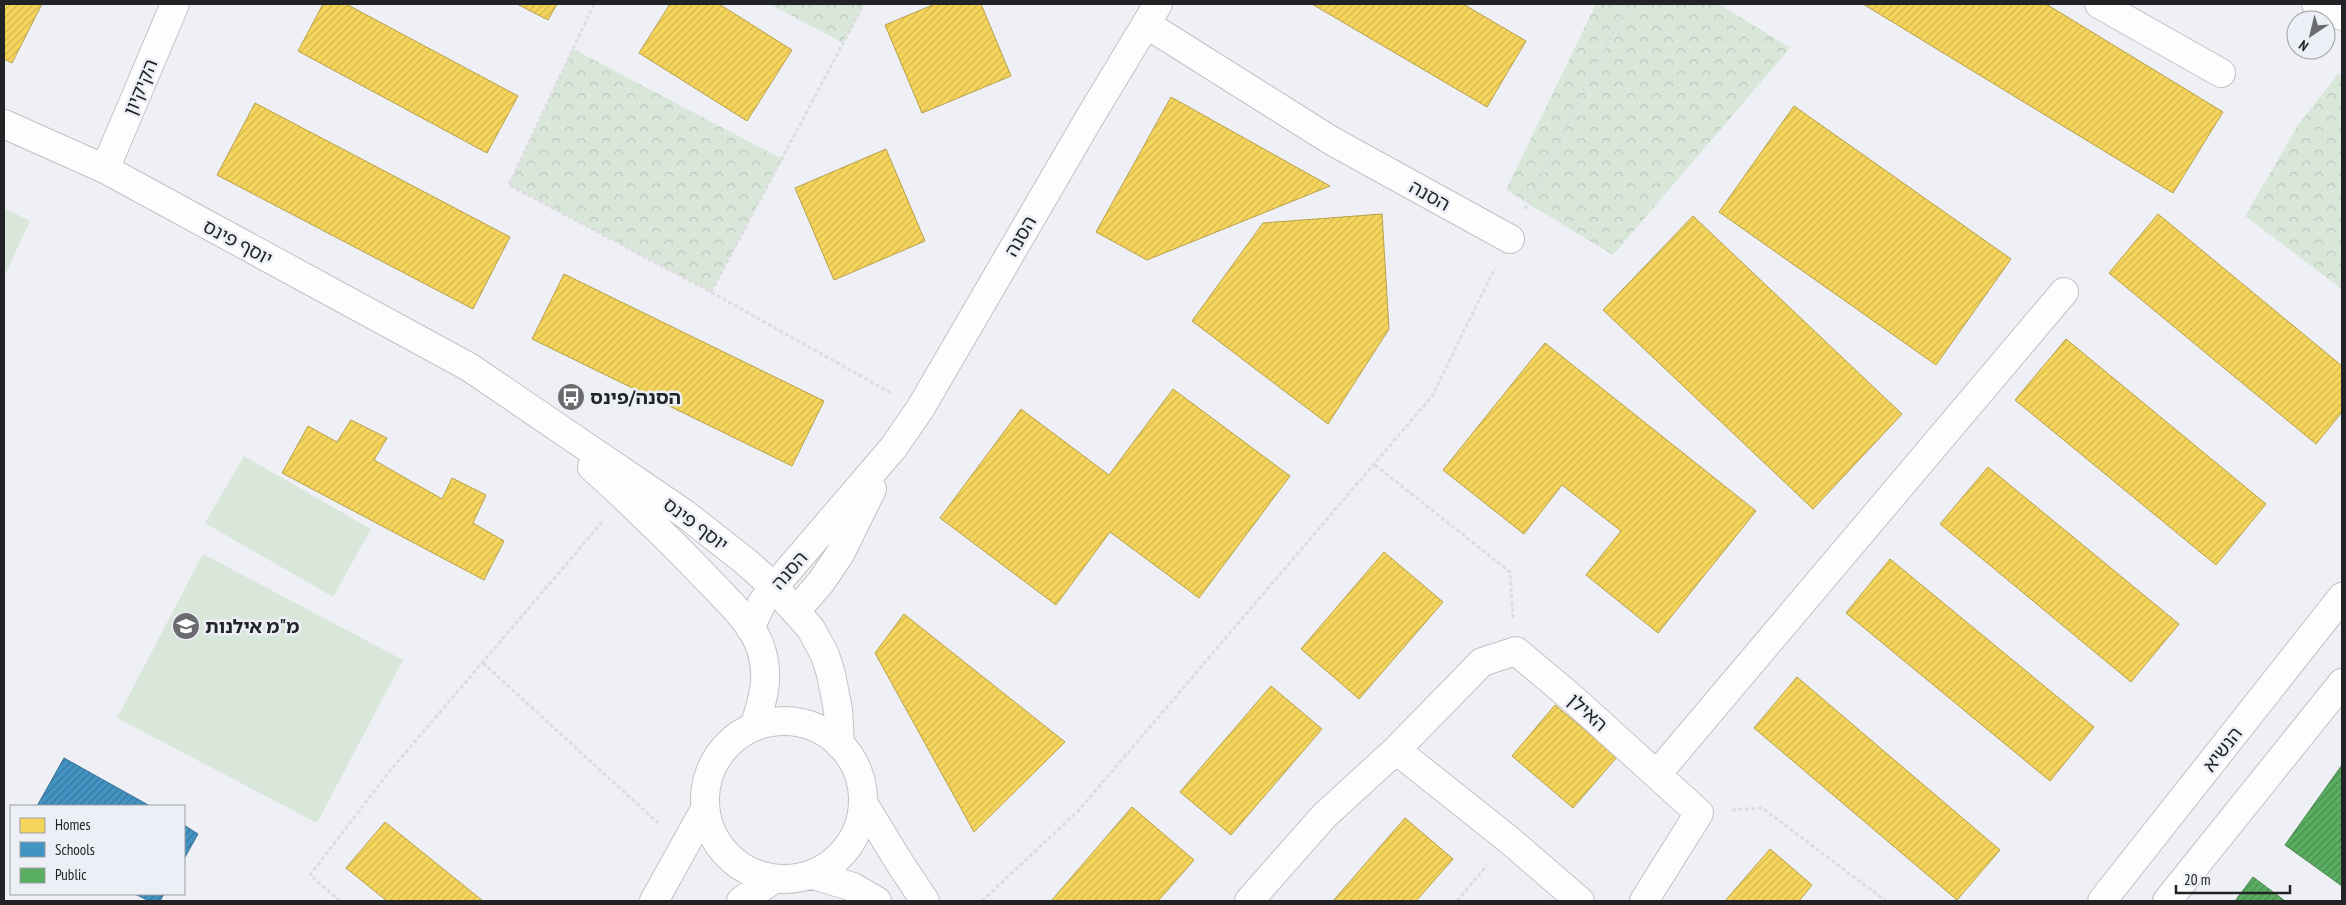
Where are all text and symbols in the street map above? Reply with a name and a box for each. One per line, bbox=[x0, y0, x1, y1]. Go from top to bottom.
north arrow bbox=[2286, 10, 2336, 60]
text: N bbox=[2295, 36, 2312, 55]
street label: הקיקיון bbox=[117, 55, 163, 119]
street label: הסנה bbox=[1405, 174, 1455, 216]
street label: הסנה bbox=[999, 211, 1041, 261]
street label: יוסף פינס bbox=[199, 214, 277, 270]
bus stop icon: הסנה/פינס bbox=[556, 382, 586, 412]
place label: הסנה/פינס bbox=[590, 385, 681, 409]
street label: יוסף פינס bbox=[659, 492, 733, 556]
street label: הסנה bbox=[766, 546, 812, 594]
school or university icon: מ"מ אילנות bbox=[171, 611, 201, 641]
place label: מ"מ אילנות bbox=[205, 614, 299, 638]
street label: האילן bbox=[1563, 688, 1613, 736]
street label: הנשיא bbox=[2197, 722, 2247, 776]
legend bbox=[10, 805, 185, 895]
text: Homes bbox=[55, 815, 91, 834]
text: Schools bbox=[55, 840, 95, 859]
scale bar bbox=[2176, 862, 2290, 894]
text: Public bbox=[55, 865, 87, 884]
text: 20 m bbox=[2184, 870, 2210, 889]

